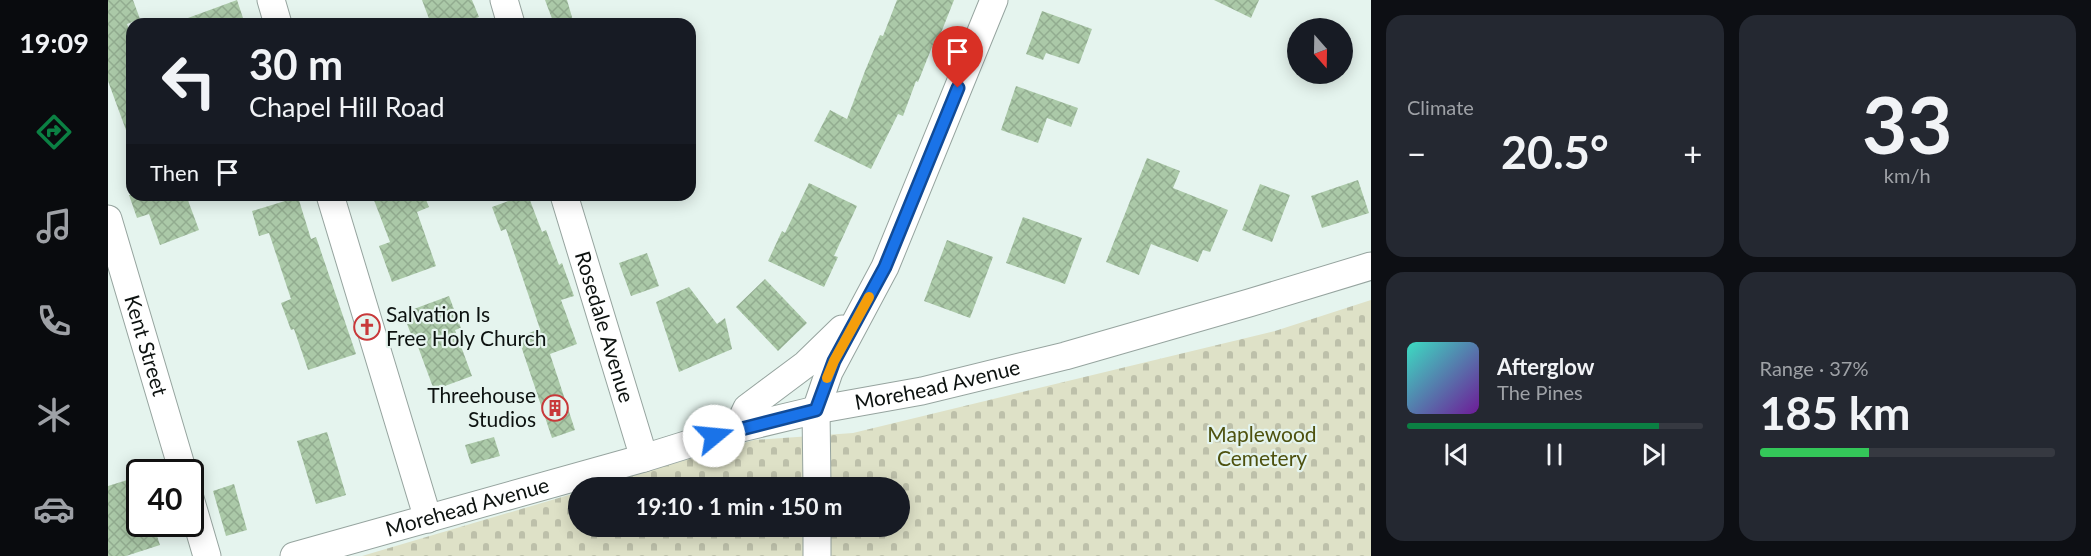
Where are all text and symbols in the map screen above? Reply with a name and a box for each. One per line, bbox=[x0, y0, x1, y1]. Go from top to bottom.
north arrow bbox=[1287, 18, 1353, 84]
map controls bbox=[1287, 18, 1353, 84]
text: 19:09 bbox=[19, 26, 89, 59]
pin bbox=[932, 26, 983, 88]
icon: arrive bbox=[941, 35, 974, 68]
text: 30 m bbox=[249, 39, 343, 89]
icon: left bbox=[150, 42, 228, 120]
text: 33 bbox=[1862, 77, 1952, 171]
text: Chapel Hill Road bbox=[249, 90, 445, 123]
text: Climate bbox=[1407, 95, 1474, 119]
icon: directions bbox=[33, 111, 75, 153]
text: 20.5° bbox=[1501, 125, 1609, 179]
text: − bbox=[1407, 133, 1426, 173]
text: + bbox=[1683, 133, 1703, 173]
icon: arrive bbox=[211, 156, 244, 189]
text: Then bbox=[150, 159, 199, 186]
text: km/h bbox=[1884, 163, 1931, 187]
icon: music bbox=[33, 205, 75, 247]
street label: Rosedale Avenue bbox=[571, 248, 640, 405]
street label: Kent Street bbox=[120, 292, 174, 399]
icon: phone bbox=[33, 300, 75, 342]
place label: Salvation Is Free Holy Church bbox=[386, 301, 546, 350]
church icon: Salvation Is Free Holy Church bbox=[352, 312, 382, 342]
text: Afterglow bbox=[1497, 353, 1594, 380]
street label: Morehead Avenue bbox=[852, 354, 1022, 414]
text: Range · 37% bbox=[1760, 356, 1868, 380]
text: The Pines bbox=[1497, 380, 1583, 404]
place label: Threehouse Studios bbox=[427, 382, 536, 431]
text: 185 km bbox=[1760, 386, 1910, 440]
building icon: Threehouse Studios bbox=[540, 393, 570, 423]
icon: climate bbox=[33, 394, 75, 436]
position arrow bbox=[682, 404, 746, 468]
park label: Maplewood Cemetery bbox=[1207, 421, 1317, 470]
icon: previous bbox=[1440, 438, 1473, 471]
icon: pause bbox=[1538, 438, 1571, 471]
icon: next bbox=[1637, 438, 1670, 471]
speed limit sign: 40 bbox=[126, 459, 204, 537]
street label: Morehead Avenue bbox=[382, 471, 552, 541]
icon: car bbox=[33, 488, 75, 530]
text: 19:10 · 1 min · 150 m bbox=[636, 493, 842, 520]

